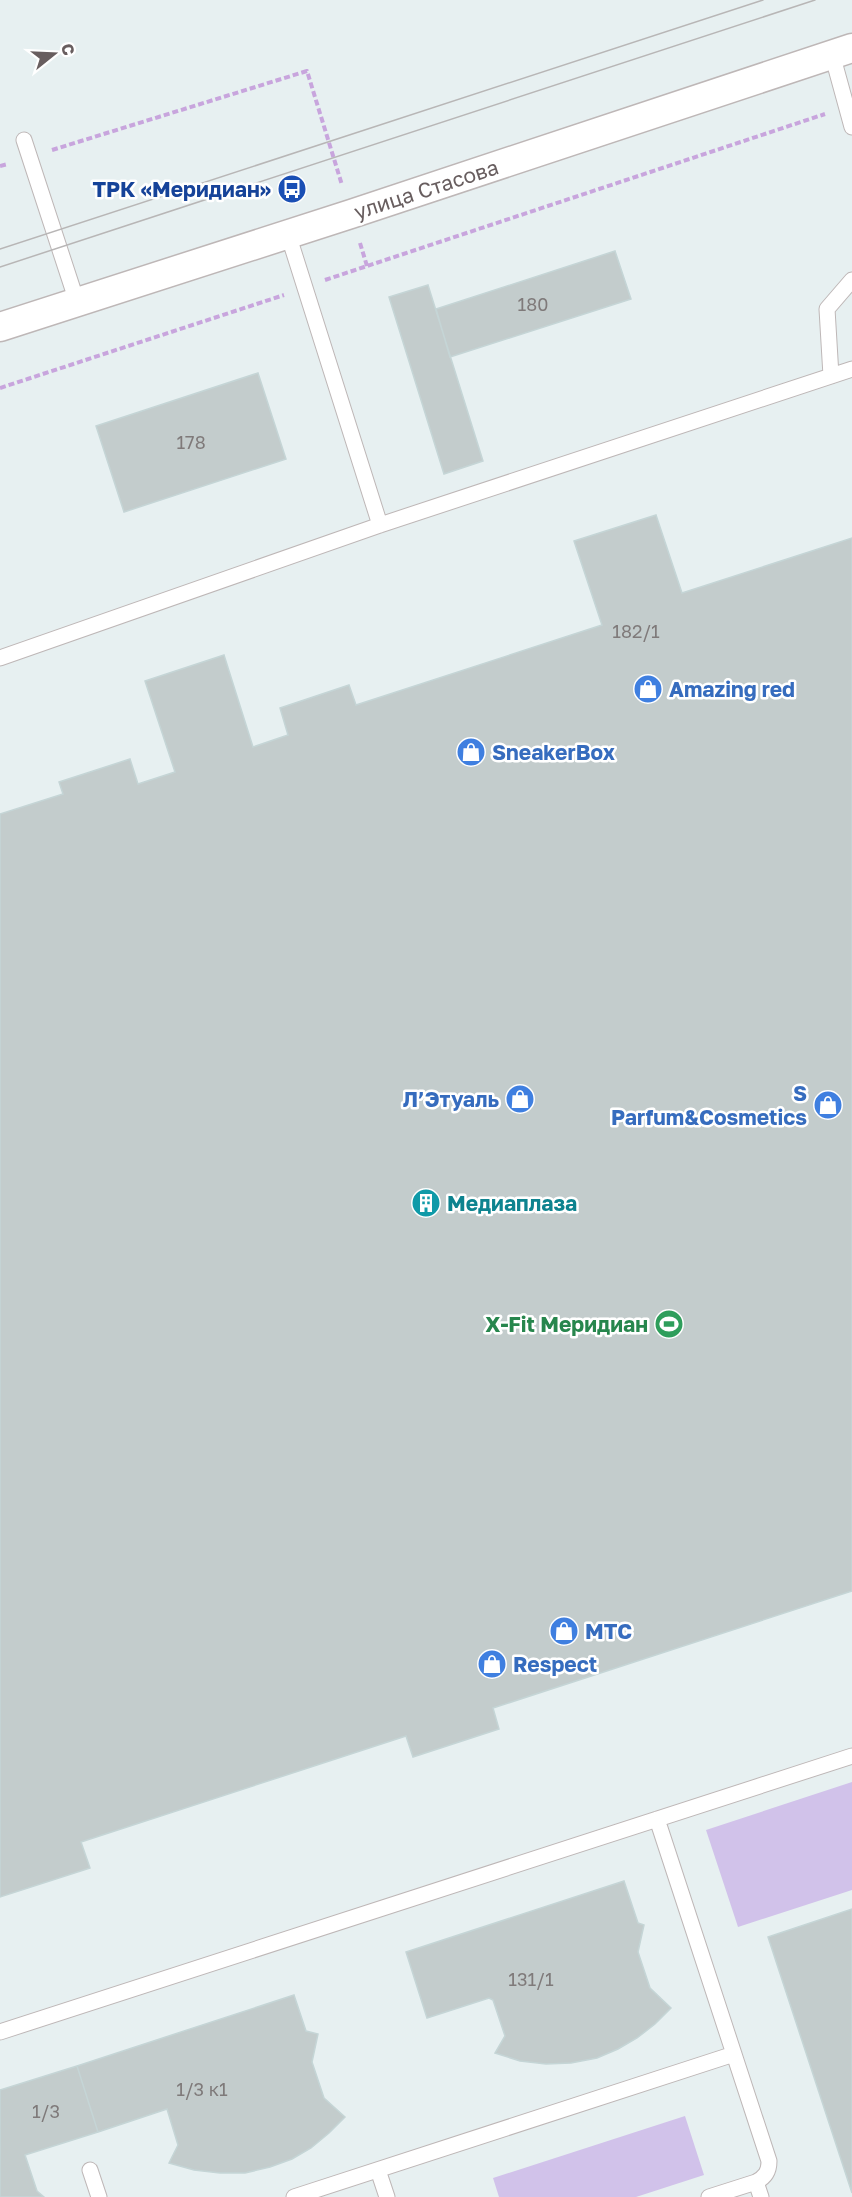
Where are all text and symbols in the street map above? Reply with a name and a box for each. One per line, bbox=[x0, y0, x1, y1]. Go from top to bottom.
north arrow bbox=[24, 24, 84, 84]
text: С bbox=[57, 41, 80, 58]
street label: улица Стасова bbox=[350, 153, 502, 225]
bus stop icon: ТРК «Меридиан» bbox=[276, 173, 308, 205]
place label: ТРК «Меридиан» bbox=[92, 176, 271, 202]
house number: 180 bbox=[518, 293, 548, 315]
house number: 178 bbox=[176, 431, 206, 453]
house number: 182/1 bbox=[612, 620, 660, 642]
shop icon: Amazing red bbox=[632, 673, 664, 705]
place label: Amazing red bbox=[669, 676, 795, 702]
shop icon: SneakerBox bbox=[455, 736, 487, 768]
place label: SneakerBox bbox=[492, 739, 615, 765]
place label: S Parfum&Cosmetics bbox=[611, 1080, 807, 1130]
shop icon: Л’Этуаль bbox=[504, 1083, 536, 1115]
place label: Л’Этуаль bbox=[403, 1086, 499, 1112]
shop icon: S Parfum&Cosmetics bbox=[812, 1089, 844, 1121]
building icon: Медиаплаза bbox=[410, 1187, 442, 1219]
place label: Медиаплаза bbox=[447, 1190, 577, 1216]
sports icon: X-Fit Меридиан bbox=[653, 1308, 685, 1340]
place label: X-Fit Меридиан bbox=[485, 1311, 648, 1337]
shop icon: МТС bbox=[548, 1615, 580, 1647]
place label: МТС bbox=[585, 1618, 632, 1644]
shop icon: Respect bbox=[476, 1648, 508, 1680]
place label: Respect bbox=[513, 1651, 597, 1677]
house number: 131/1 bbox=[508, 1968, 554, 1990]
house number: 1/3 к1 bbox=[176, 2078, 228, 2100]
house number: 1/3 bbox=[32, 2100, 60, 2122]

